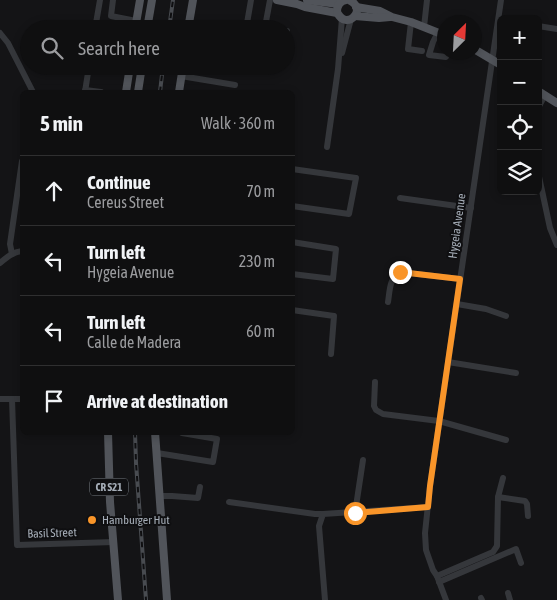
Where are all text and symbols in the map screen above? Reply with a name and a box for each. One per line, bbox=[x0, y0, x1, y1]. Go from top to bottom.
north arrow bbox=[437, 15, 482, 60]
map controls bbox=[497, 15, 542, 195]
button: + bbox=[497, 15, 542, 60]
search box bbox=[20, 20, 295, 75]
icon: search bbox=[38, 34, 66, 62]
text: Search here bbox=[78, 37, 160, 59]
button: − bbox=[497, 60, 542, 105]
button: locate bbox=[497, 105, 542, 150]
text: 5 min bbox=[40, 111, 83, 135]
text: Walk · 360 m bbox=[201, 114, 275, 132]
button: layers bbox=[497, 150, 542, 195]
text: Continue bbox=[87, 171, 151, 193]
icon: ahead bbox=[40, 177, 68, 205]
text: 70 m bbox=[246, 182, 275, 200]
text: Cereus Street bbox=[87, 193, 164, 211]
street label: Hygeia Avenue bbox=[446, 193, 468, 259]
text: Turn left bbox=[87, 241, 145, 263]
icon: left bbox=[40, 247, 68, 275]
text: 230 m bbox=[239, 252, 275, 270]
route end bbox=[389, 261, 412, 284]
text: Hygeia Avenue bbox=[87, 263, 174, 281]
text: Turn left bbox=[87, 311, 145, 333]
icon: left bbox=[40, 317, 68, 345]
text: 60 m bbox=[246, 322, 275, 340]
text: Calle de Madera bbox=[87, 333, 181, 351]
icon: arrive bbox=[40, 387, 68, 415]
text: Arrive at destination bbox=[87, 390, 228, 412]
road number: CR S21 bbox=[90, 478, 128, 496]
route start bbox=[344, 502, 367, 525]
place label: Hamburger Hut bbox=[102, 513, 170, 527]
marker: Hamburger Hut bbox=[86, 514, 98, 526]
street label: Basil Street bbox=[27, 525, 77, 541]

